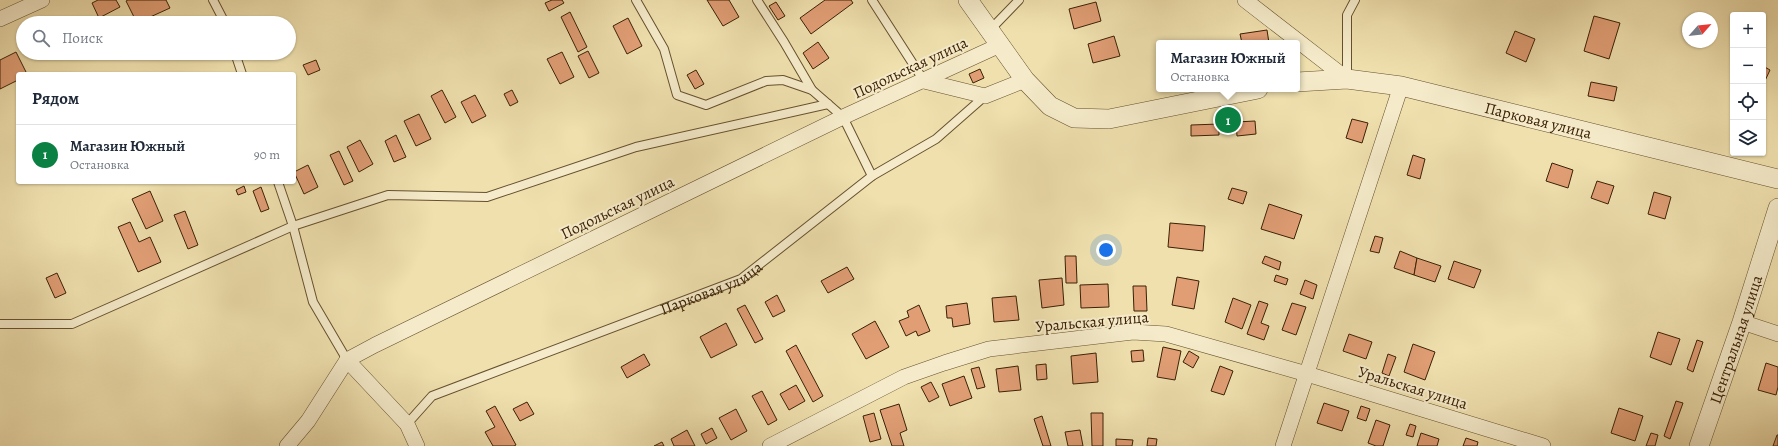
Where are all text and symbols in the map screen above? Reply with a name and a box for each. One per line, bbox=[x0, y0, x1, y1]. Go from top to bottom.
north arrow bbox=[1682, 12, 1718, 48]
map controls bbox=[1730, 12, 1766, 156]
button: + bbox=[1730, 12, 1766, 48]
search box bbox=[16, 16, 296, 60]
icon: search bbox=[30, 27, 52, 49]
text: Поиск bbox=[62, 28, 103, 48]
street label: Подольская улица bbox=[850, 31, 972, 104]
popup bbox=[1156, 40, 1300, 92]
text: Магазин Южный bbox=[1170, 48, 1286, 68]
button: − bbox=[1730, 48, 1766, 84]
text: Остановка bbox=[1170, 68, 1230, 85]
button: locate bbox=[1730, 84, 1766, 120]
text: Рядом bbox=[32, 87, 79, 110]
street label: Парковая улица bbox=[1482, 97, 1595, 145]
pin: 1 bbox=[1215, 105, 1241, 135]
button: layers bbox=[1730, 120, 1766, 156]
text: Магазин Южный bbox=[70, 136, 185, 156]
text: 1 bbox=[43, 146, 47, 163]
text: 90 m bbox=[254, 146, 280, 163]
text: Остановка bbox=[70, 156, 129, 173]
street label: Подольская улица bbox=[557, 171, 679, 245]
your location bbox=[1096, 240, 1116, 260]
street label: Парковая улица bbox=[657, 256, 768, 321]
street label: Центральная улица bbox=[1705, 272, 1768, 407]
street label: Уральская улица bbox=[1035, 306, 1150, 338]
street label: Уральская улица bbox=[1355, 361, 1471, 415]

